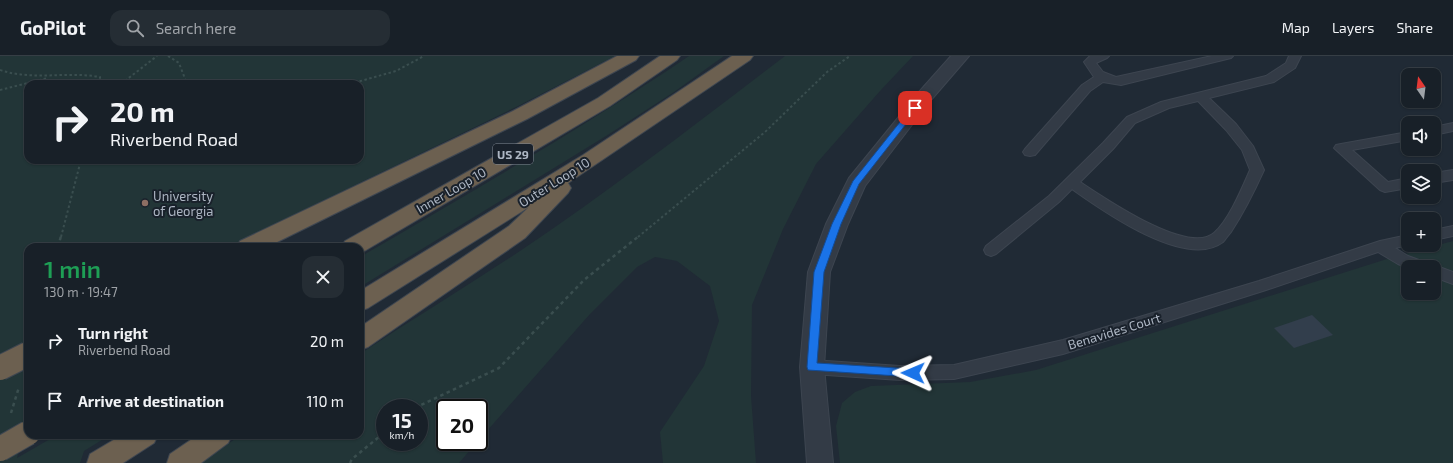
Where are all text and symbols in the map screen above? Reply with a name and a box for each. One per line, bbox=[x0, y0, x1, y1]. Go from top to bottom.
search box bbox=[110, 10, 390, 46]
text: GoPilot bbox=[20, 16, 86, 39]
icon: search bbox=[124, 17, 146, 39]
text: Search here bbox=[156, 19, 236, 37]
text: Map bbox=[1282, 19, 1310, 36]
text: Layers bbox=[1332, 19, 1374, 36]
text: Share bbox=[1396, 19, 1433, 36]
north arrow bbox=[1401, 68, 1441, 108]
map controls bbox=[1401, 68, 1441, 300]
pin bbox=[898, 91, 932, 125]
text: 20 m bbox=[110, 94, 175, 128]
icon: right bbox=[44, 96, 96, 148]
icon: arrive bbox=[904, 97, 926, 119]
button: sound bbox=[1401, 116, 1441, 156]
text: Riverbend Road bbox=[110, 128, 238, 150]
road number: US 29 bbox=[493, 144, 533, 164]
street label: Outer Loop 10 bbox=[516, 154, 592, 210]
street label: Inner Loop 10 bbox=[413, 164, 489, 216]
button: layers bbox=[1401, 164, 1441, 204]
place label: University of Georgia bbox=[153, 188, 213, 219]
marker: University of Georgia bbox=[140, 198, 150, 208]
button: + bbox=[1401, 212, 1441, 252]
text: 1 min bbox=[44, 254, 101, 283]
button: close bbox=[302, 256, 344, 298]
button: − bbox=[1401, 260, 1441, 300]
text: 130 m · 19:47 bbox=[44, 284, 118, 300]
street label: Benavides Court bbox=[1066, 309, 1162, 353]
text: Turn right bbox=[78, 324, 148, 342]
icon: right bbox=[44, 330, 66, 352]
text: 20 m bbox=[310, 332, 344, 350]
text: Riverbend Road bbox=[78, 342, 171, 358]
position arrow bbox=[892, 352, 934, 394]
icon: arrive bbox=[44, 390, 66, 412]
text: Arrive at destination bbox=[78, 392, 224, 410]
text: 110 m bbox=[307, 392, 344, 410]
speed limit sign: 20 bbox=[436, 399, 488, 451]
text: 15 bbox=[392, 408, 412, 432]
text: km/h bbox=[390, 429, 414, 441]

